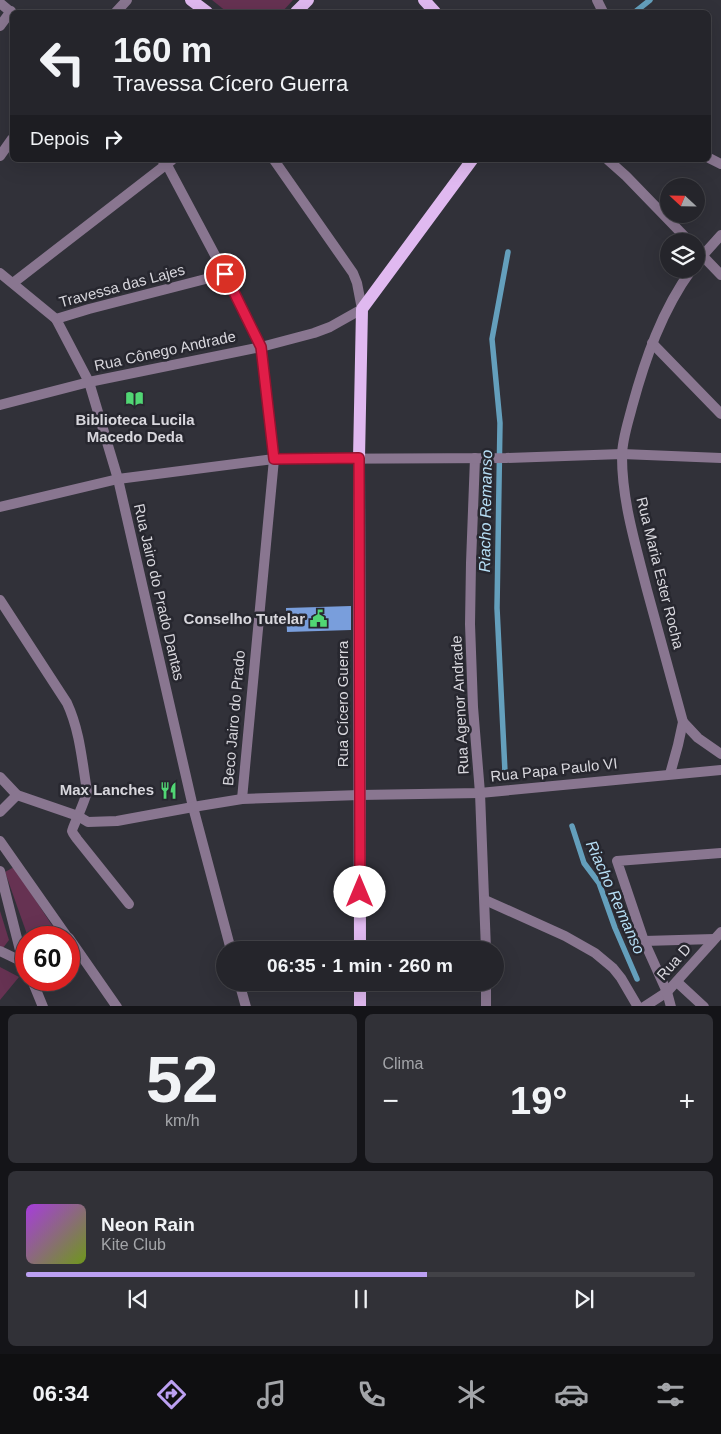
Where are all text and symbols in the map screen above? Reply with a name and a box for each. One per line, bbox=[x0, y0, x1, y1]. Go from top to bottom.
icon: left bbox=[30, 30, 95, 95]
text: 160 m bbox=[113, 30, 212, 69]
text: Travessa Cícero Guerra bbox=[113, 71, 348, 96]
icon: right bbox=[99, 125, 127, 153]
text: Depois bbox=[30, 128, 89, 149]
north arrow bbox=[660, 178, 705, 222]
map controls bbox=[660, 178, 705, 278]
button: layers bbox=[660, 233, 705, 278]
pin bbox=[204, 253, 246, 295]
icon: arrive bbox=[211, 260, 239, 288]
street label: Travessa das Lajes bbox=[57, 261, 187, 310]
street label: Rua Cônego Andrade bbox=[93, 327, 237, 374]
library icon: Biblioteca Lucila Macedo Deda bbox=[125, 389, 145, 409]
place label: Biblioteca Lucila Macedo Deda bbox=[75, 411, 195, 445]
water label: Riacho Remanso bbox=[476, 449, 495, 573]
street label: Rua Maria Ester Rocha bbox=[633, 495, 688, 651]
street label: Rua Jairo do Prado Dantas bbox=[131, 502, 188, 682]
public building icon: Conselho Tutelar bbox=[309, 609, 329, 629]
place label: Conselho Tutelar bbox=[184, 610, 305, 627]
street label: Rua Agenor Andrade bbox=[447, 635, 472, 775]
street label: Rua Cícero Guerra bbox=[334, 640, 351, 767]
street label: Beco Jairo do Prado bbox=[219, 650, 248, 786]
street label: Rua Papa Paulo VI bbox=[490, 754, 618, 785]
restaurant icon: Max Lanches bbox=[158, 780, 178, 800]
place label: Max Lanches bbox=[60, 781, 154, 798]
water label: Riacho Remanso bbox=[583, 838, 648, 957]
position arrow bbox=[333, 865, 385, 917]
speed limit sign: 60 bbox=[15, 926, 80, 991]
street label: Rua D bbox=[653, 940, 694, 983]
text: 06:35 · 1 min · 260 m bbox=[267, 955, 453, 976]
text: 52 bbox=[146, 1043, 218, 1116]
text: Clima bbox=[383, 1055, 423, 1072]
text: 19° bbox=[510, 1080, 567, 1122]
text: − bbox=[383, 1085, 399, 1116]
text: + bbox=[679, 1085, 695, 1116]
text: km/h bbox=[165, 1112, 200, 1129]
text: Neon Rain bbox=[101, 1214, 195, 1235]
text: Kite Club bbox=[101, 1236, 166, 1253]
icon: previous bbox=[124, 1285, 152, 1313]
icon: pause bbox=[347, 1285, 375, 1313]
icon: next bbox=[570, 1285, 598, 1313]
icon: directions bbox=[154, 1377, 189, 1412]
icon: music bbox=[254, 1377, 289, 1412]
icon: phone bbox=[354, 1377, 389, 1412]
icon: climate bbox=[454, 1377, 489, 1412]
icon: car bbox=[554, 1377, 589, 1412]
icon: filters bbox=[653, 1377, 688, 1412]
text: 06:34 bbox=[32, 1381, 89, 1406]

